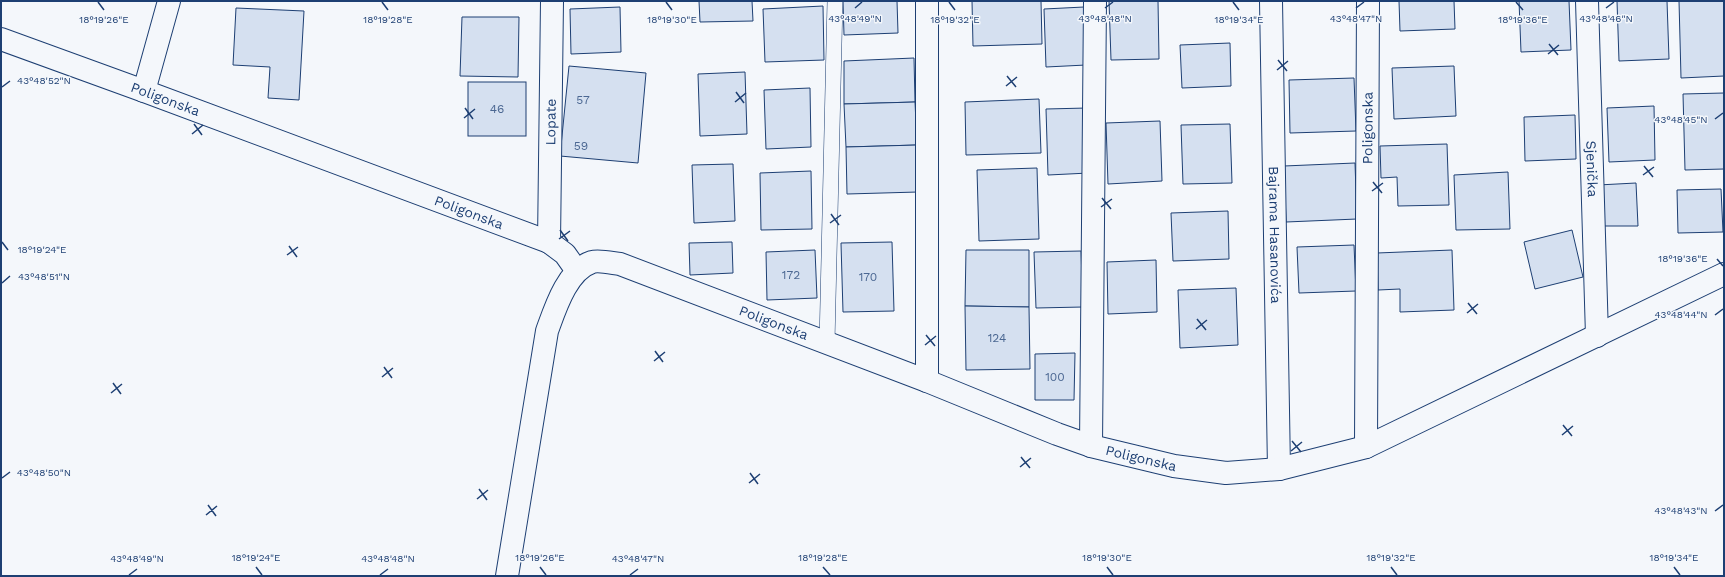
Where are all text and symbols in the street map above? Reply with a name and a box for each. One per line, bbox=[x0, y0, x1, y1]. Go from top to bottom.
text: 43°48'49"N bbox=[828, 13, 882, 24]
text: 43°48'48"N bbox=[1078, 13, 1132, 24]
text: 43°48'47"N bbox=[1330, 13, 1382, 24]
text: 43°48'46"N bbox=[1579, 13, 1633, 24]
text: 18°19'26"E bbox=[79, 14, 129, 25]
text: 18°19'28"E bbox=[363, 14, 413, 25]
text: 18°19'30"E bbox=[647, 14, 697, 25]
text: 18°19'32"E bbox=[930, 14, 980, 25]
text: 18°19'34"E bbox=[1215, 14, 1263, 25]
text: 18°19'36"E bbox=[1498, 14, 1548, 25]
text: 43°48'52"N bbox=[17, 75, 71, 86]
street label: Poligonska bbox=[129, 79, 202, 119]
street label: Poligonska bbox=[1359, 92, 1376, 164]
house number: 57 bbox=[576, 93, 590, 107]
street label: Lopate bbox=[542, 98, 559, 146]
house number: 46 bbox=[490, 102, 504, 116]
text: 43°48'45"N bbox=[1654, 114, 1708, 125]
house number: 59 bbox=[574, 139, 588, 153]
street label: Sjenička bbox=[1583, 140, 1601, 198]
street label: Bajrama Hasanovića bbox=[1266, 166, 1284, 304]
street label: Poligonska bbox=[432, 192, 506, 232]
text: 18°19'24"E bbox=[18, 244, 66, 255]
text: 18°19'36"E bbox=[1658, 253, 1708, 264]
house number: 172 bbox=[782, 268, 800, 282]
house number: 170 bbox=[859, 270, 877, 284]
text: 43°48'51"N bbox=[18, 271, 70, 282]
street label: Poligonska bbox=[737, 302, 811, 343]
text: 43°48'44"N bbox=[1654, 309, 1708, 320]
house number: 124 bbox=[988, 331, 1006, 345]
house number: 100 bbox=[1045, 370, 1065, 384]
street label: Poligonska bbox=[1104, 442, 1178, 474]
text: 43°48'50"N bbox=[17, 467, 71, 478]
text: 43°48'43"N bbox=[1654, 505, 1708, 516]
text: 18°19'24"E bbox=[232, 552, 280, 563]
text: 18°19'26"E bbox=[515, 552, 565, 563]
text: 18°19'28"E bbox=[798, 552, 848, 563]
text: 18°19'30"E bbox=[1082, 552, 1132, 563]
text: 18°19'32"E bbox=[1366, 552, 1416, 563]
text: 18°19'34"E bbox=[1650, 552, 1698, 563]
text: 43°48'49"N bbox=[110, 553, 164, 564]
text: 43°48'48"N bbox=[361, 553, 415, 564]
text: 43°48'47"N bbox=[612, 553, 664, 564]

